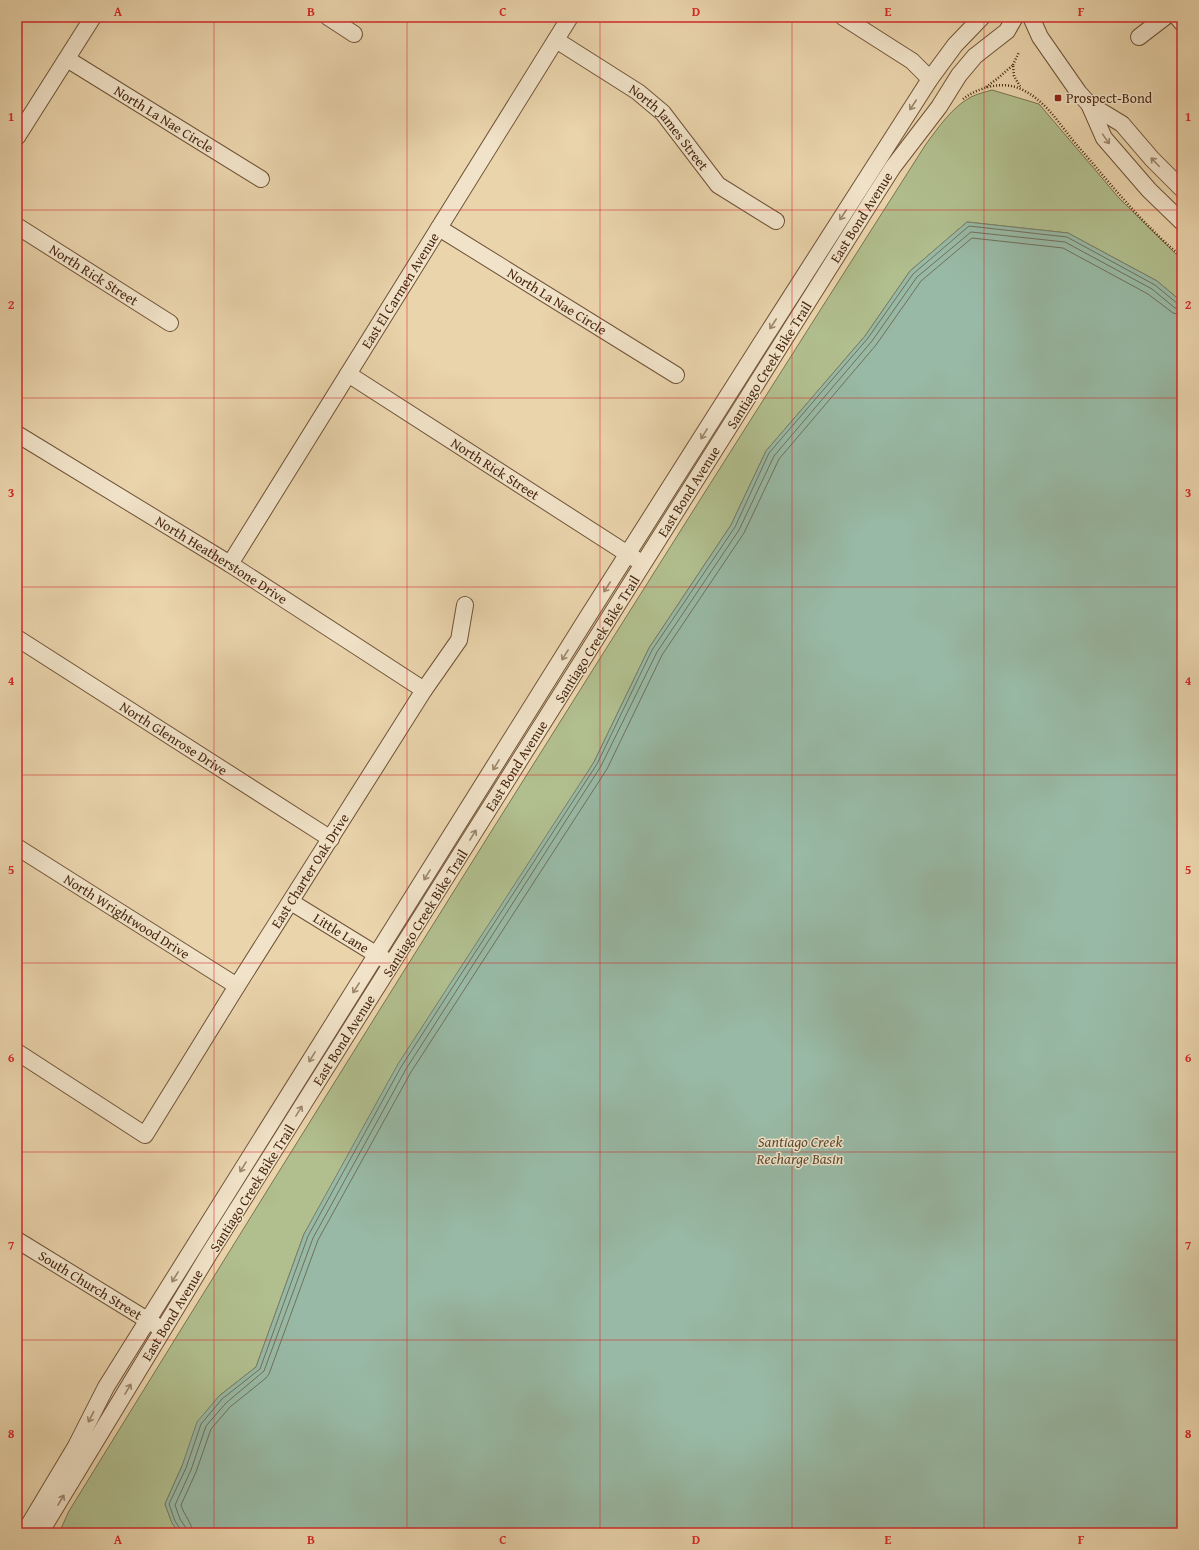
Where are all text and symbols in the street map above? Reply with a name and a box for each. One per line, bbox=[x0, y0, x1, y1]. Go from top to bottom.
text: A bbox=[114, 2, 123, 21]
text: B bbox=[307, 2, 315, 21]
text: C bbox=[499, 2, 507, 21]
text: D bbox=[692, 2, 700, 21]
text: E bbox=[885, 2, 892, 21]
text: F bbox=[1078, 2, 1085, 21]
street label: North James Street bbox=[625, 79, 713, 175]
street label: North La Nae Circle bbox=[110, 81, 218, 158]
place label: Prospect-Bond bbox=[1066, 88, 1153, 108]
marker: Prospect-Bond bbox=[1053, 93, 1063, 103]
one-way arrow bbox=[909, 99, 917, 110]
text: 1 bbox=[8, 107, 14, 126]
text: 1 bbox=[1185, 107, 1191, 126]
one-way arrow bbox=[1102, 133, 1110, 144]
one-way arrow bbox=[1150, 156, 1159, 167]
street label: East Bond Avenue bbox=[825, 168, 898, 267]
one-way arrow bbox=[839, 209, 847, 220]
street label: East El Carmen Avenue bbox=[356, 228, 444, 353]
street label: North Rick Street bbox=[46, 239, 142, 310]
street label: North La Nae Circle bbox=[504, 263, 611, 340]
text: 2 bbox=[8, 295, 15, 314]
text: 2 bbox=[1185, 295, 1192, 314]
street label: Santiago Creek Bike Trail bbox=[722, 297, 816, 433]
one-way arrow bbox=[769, 318, 777, 329]
one-way arrow bbox=[699, 428, 707, 440]
street label: North Rick Street bbox=[447, 433, 543, 505]
street label: East Bond Avenue bbox=[652, 442, 725, 541]
text: 3 bbox=[8, 483, 14, 502]
text: 3 bbox=[1185, 483, 1191, 502]
street label: North Heatherstone Drive bbox=[152, 511, 292, 609]
street label: Santiago Creek Bike Trail bbox=[550, 571, 644, 707]
one-way arrow bbox=[603, 581, 611, 593]
one-way arrow bbox=[560, 649, 569, 660]
text: 4 bbox=[8, 671, 15, 690]
text: 4 bbox=[1185, 671, 1192, 690]
street label: North Glenrose Drive bbox=[116, 696, 232, 780]
street label: East Bond Avenue bbox=[480, 716, 552, 815]
one-way arrow bbox=[492, 759, 500, 770]
street label: East Charter Oak Drive bbox=[266, 809, 354, 932]
one-way arrow bbox=[469, 829, 477, 841]
street label: Santiago Creek Bike Trail bbox=[378, 845, 472, 981]
text: 5 bbox=[8, 860, 15, 879]
text: 5 bbox=[1185, 860, 1192, 879]
street label: North Wrightwood Drive bbox=[60, 869, 194, 964]
one-way arrow bbox=[423, 869, 431, 880]
street label: Little Lane bbox=[310, 908, 373, 958]
one-way arrow bbox=[352, 982, 361, 993]
street label: East Bond Avenue bbox=[307, 990, 380, 1089]
text: 6 bbox=[8, 1048, 15, 1067]
text: 6 bbox=[1185, 1048, 1192, 1067]
one-way arrow bbox=[308, 1051, 316, 1063]
one-way arrow bbox=[295, 1105, 303, 1117]
street label: Santiago Creek Bike Trail bbox=[205, 1120, 299, 1256]
water label: Santiago Creek Recharge Basin bbox=[756, 1131, 844, 1169]
one-way arrow bbox=[239, 1161, 247, 1173]
text: 7 bbox=[8, 1236, 15, 1255]
text: 7 bbox=[1185, 1236, 1192, 1255]
street label: South Church Street bbox=[35, 1245, 146, 1325]
street label: East Bond Avenue bbox=[137, 1265, 208, 1365]
one-way arrow bbox=[170, 1271, 178, 1283]
one-way arrow bbox=[125, 1383, 133, 1395]
one-way arrow bbox=[87, 1411, 94, 1423]
text: 8 bbox=[8, 1424, 15, 1443]
text: 8 bbox=[1185, 1424, 1192, 1443]
one-way arrow bbox=[57, 1494, 65, 1506]
text: A bbox=[114, 1530, 123, 1549]
text: B bbox=[307, 1530, 315, 1549]
text: C bbox=[499, 1530, 507, 1549]
text: D bbox=[692, 1530, 700, 1549]
text: E bbox=[885, 1530, 892, 1549]
text: F bbox=[1078, 1530, 1085, 1549]

